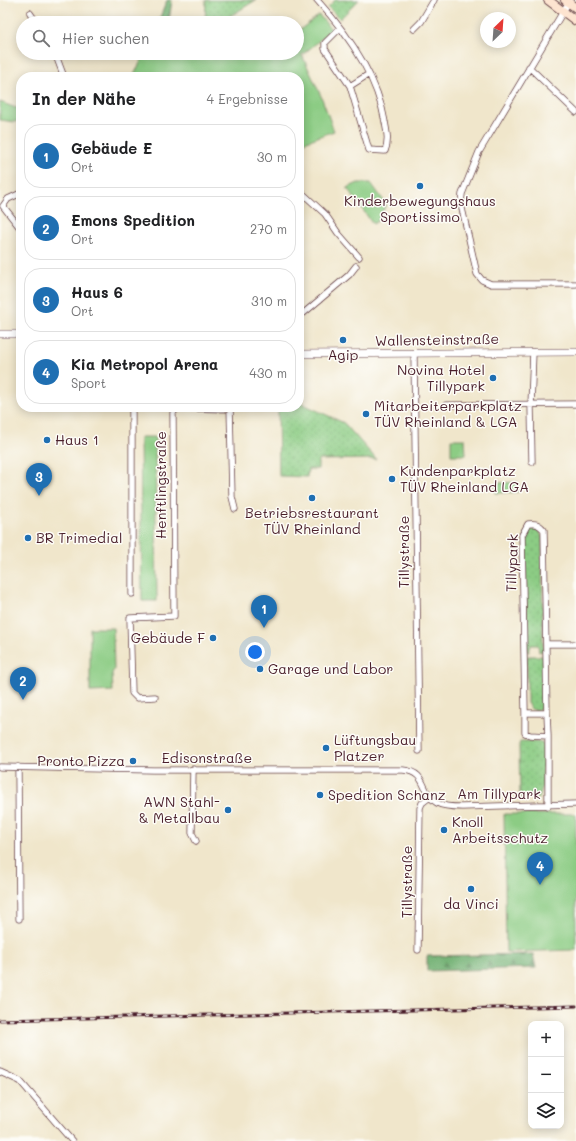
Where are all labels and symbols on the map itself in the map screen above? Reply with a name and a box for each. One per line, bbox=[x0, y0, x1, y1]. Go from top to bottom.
north arrow bbox=[480, 12, 516, 48]
marker: Kinderbewegungshaus Sportissimo bbox=[415, 181, 425, 191]
place label: Kinderbewegungshaus Sportissimo bbox=[344, 191, 496, 226]
street label: Wallensteinstraße bbox=[375, 329, 499, 350]
marker: Agip bbox=[338, 335, 348, 345]
place label: Agip bbox=[328, 345, 358, 364]
place label: Novina Hotel Tillypark bbox=[397, 360, 485, 395]
marker: Novina Hotel Tillypark bbox=[488, 373, 498, 383]
place label: Mitarbeiterparkplatz TÜV Rheinland & LGA bbox=[374, 396, 522, 431]
marker: Mitarbeiterparkplatz TÜV Rheinland & LGA bbox=[361, 409, 371, 419]
place label: Haus 1 bbox=[55, 430, 99, 449]
street label: Henftlingstraße bbox=[151, 431, 170, 539]
marker: Haus 1 bbox=[42, 435, 52, 445]
place label: Kundenparkplatz TÜV Rheinland LGA bbox=[400, 461, 529, 496]
pin: 3 bbox=[26, 463, 52, 496]
marker: Kundenparkplatz TÜV Rheinland LGA bbox=[387, 474, 397, 484]
marker: Betriebsrestaurant TÜV Rheinland bbox=[307, 493, 317, 503]
place label: Betriebsrestaurant TÜV Rheinland bbox=[245, 503, 379, 538]
street label: Tillystraße bbox=[394, 516, 413, 588]
place label: BR Trimedial bbox=[36, 528, 122, 547]
marker: BR Trimedial bbox=[23, 533, 33, 543]
street label: Tillypark bbox=[501, 534, 522, 592]
pin: 1 bbox=[251, 595, 277, 628]
place label: Gebäude F bbox=[131, 628, 205, 647]
marker: Gebäude F bbox=[208, 633, 218, 643]
your location bbox=[245, 642, 265, 662]
place label: Garage und Labor bbox=[268, 659, 393, 678]
marker: Garage und Labor bbox=[255, 664, 265, 674]
pin: 2 bbox=[10, 667, 36, 700]
place label: Lüftungsbau Platzer bbox=[334, 730, 416, 765]
marker: Lüftungsbau Platzer bbox=[321, 743, 331, 753]
street label: Edisonstraße bbox=[162, 748, 252, 767]
place label: Pronto Pizza bbox=[37, 751, 125, 770]
marker: Pronto Pizza bbox=[128, 756, 138, 766]
street label: Am Tillypark bbox=[457, 784, 541, 803]
place label: Spedition Schanz bbox=[328, 785, 446, 804]
marker: Spedition Schanz bbox=[315, 790, 325, 800]
place label: AWN Stahl- & Metallbau bbox=[138, 792, 220, 827]
marker: AWN Stahl- & Metallbau bbox=[223, 805, 233, 815]
place label: Knoll Arbeitsschutz bbox=[452, 812, 548, 847]
marker: Knoll Arbeitsschutz bbox=[439, 825, 449, 835]
street label: Tillystraße bbox=[397, 846, 416, 918]
pin: 4 bbox=[527, 852, 553, 885]
marker: da Vinci bbox=[466, 884, 476, 894]
place label: da Vinci bbox=[443, 894, 499, 913]

